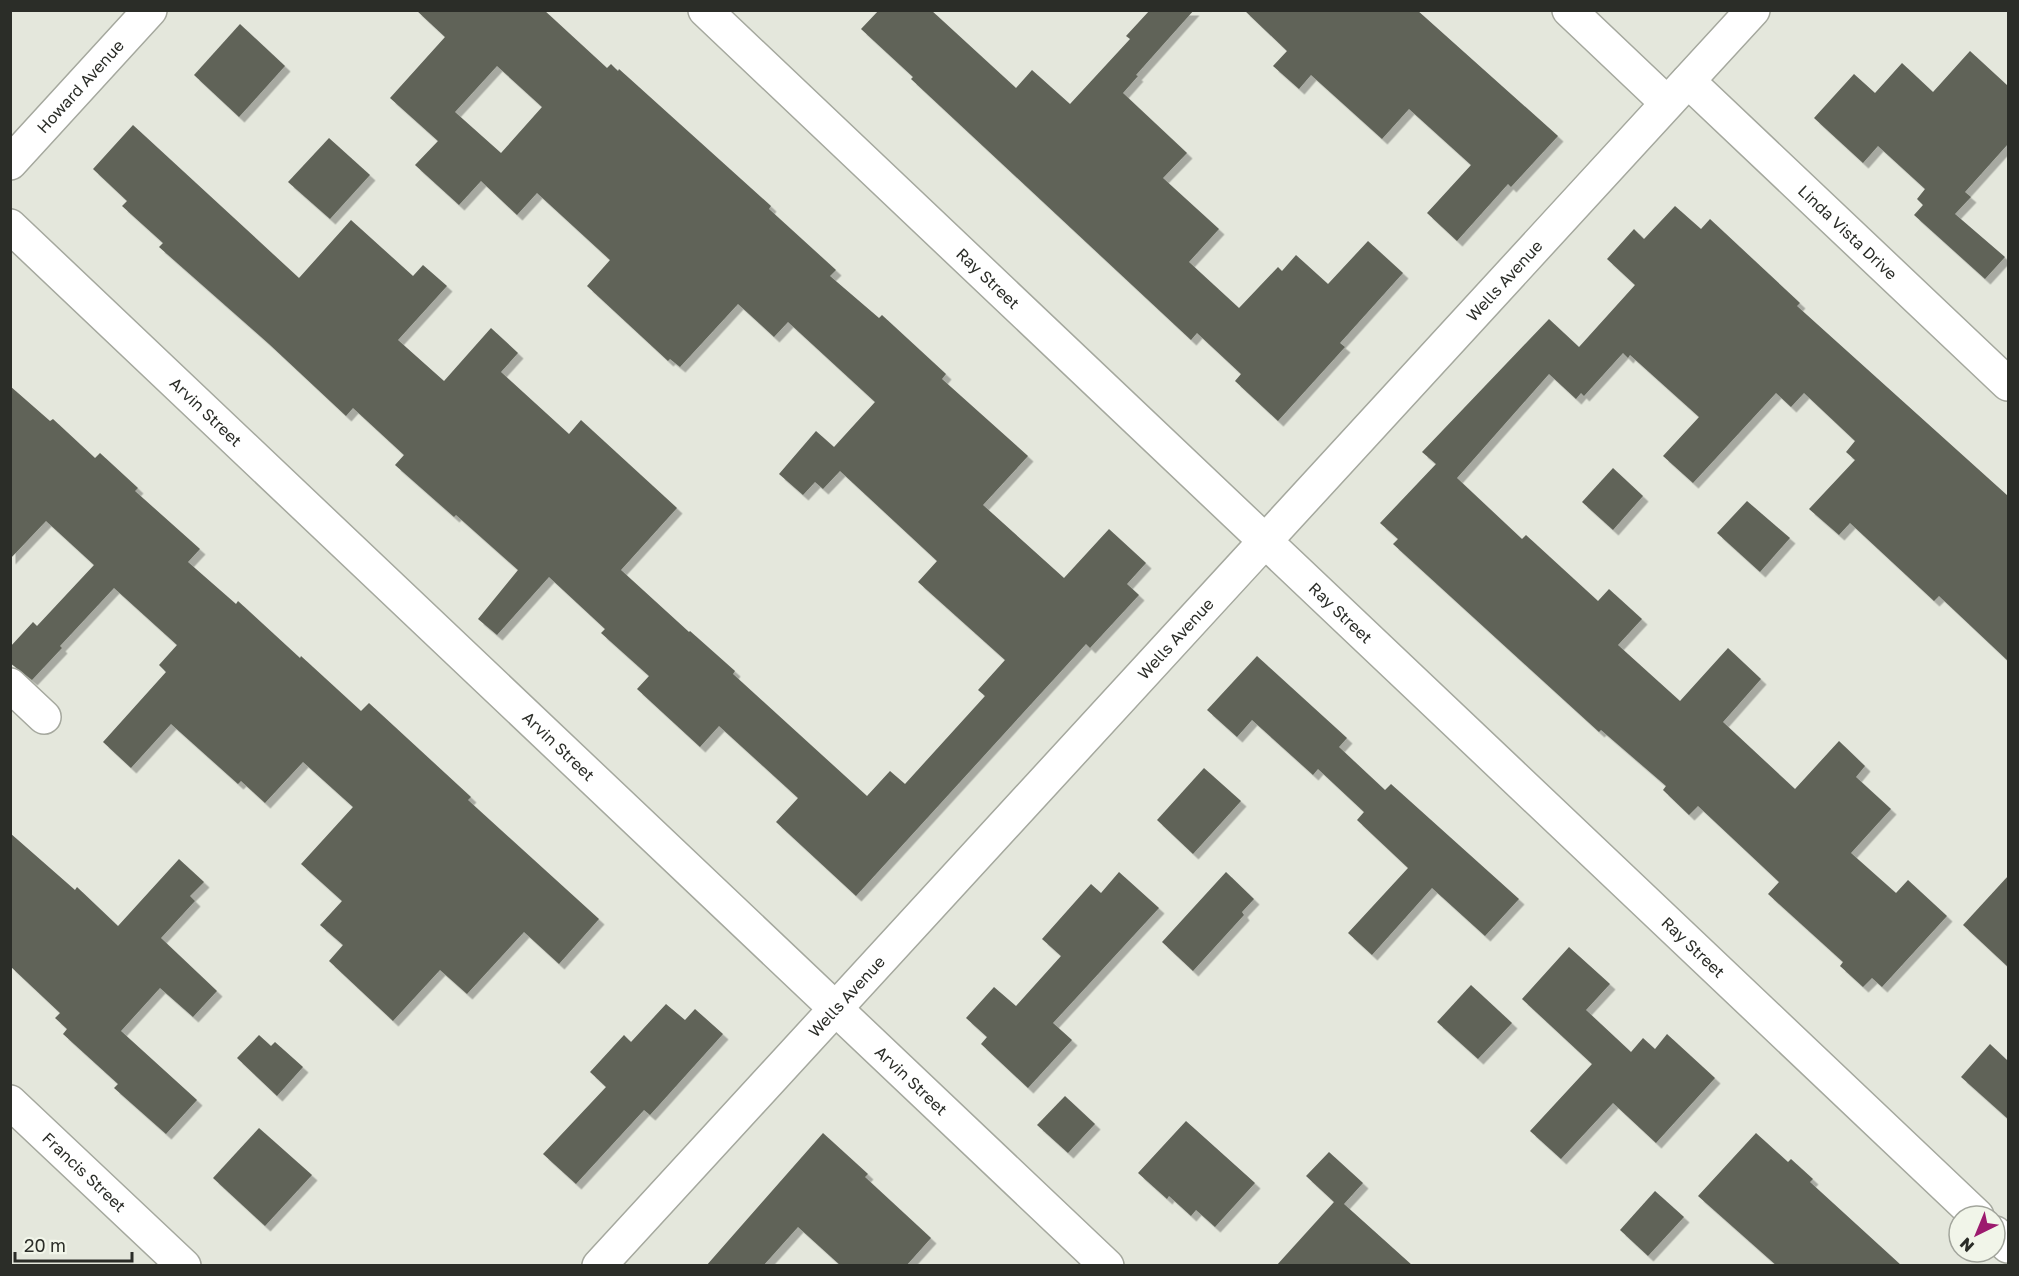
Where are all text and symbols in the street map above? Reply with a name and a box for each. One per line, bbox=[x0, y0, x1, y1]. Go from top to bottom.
street label: Howard Avenue bbox=[32, 35, 128, 137]
street label: Linda Vista Drive bbox=[1794, 181, 1901, 284]
street label: Wells Avenue bbox=[1462, 236, 1547, 326]
street label: Ray Street bbox=[952, 244, 1024, 313]
street label: Arvin Street bbox=[166, 373, 246, 451]
street label: Ray Street bbox=[1305, 578, 1377, 647]
street label: Wells Avenue bbox=[1133, 594, 1218, 683]
street label: Arvin Street bbox=[518, 707, 599, 785]
street label: Ray Street bbox=[1658, 912, 1729, 982]
street label: Wells Avenue bbox=[804, 952, 889, 1041]
street label: Arvin Street bbox=[871, 1042, 952, 1119]
street label: Francis Street bbox=[38, 1128, 130, 1216]
north arrow bbox=[1947, 1204, 2007, 1264]
scale bar bbox=[15, 1225, 132, 1263]
text: 20 m bbox=[24, 1234, 66, 1256]
text: N bbox=[1955, 1234, 1978, 1256]

